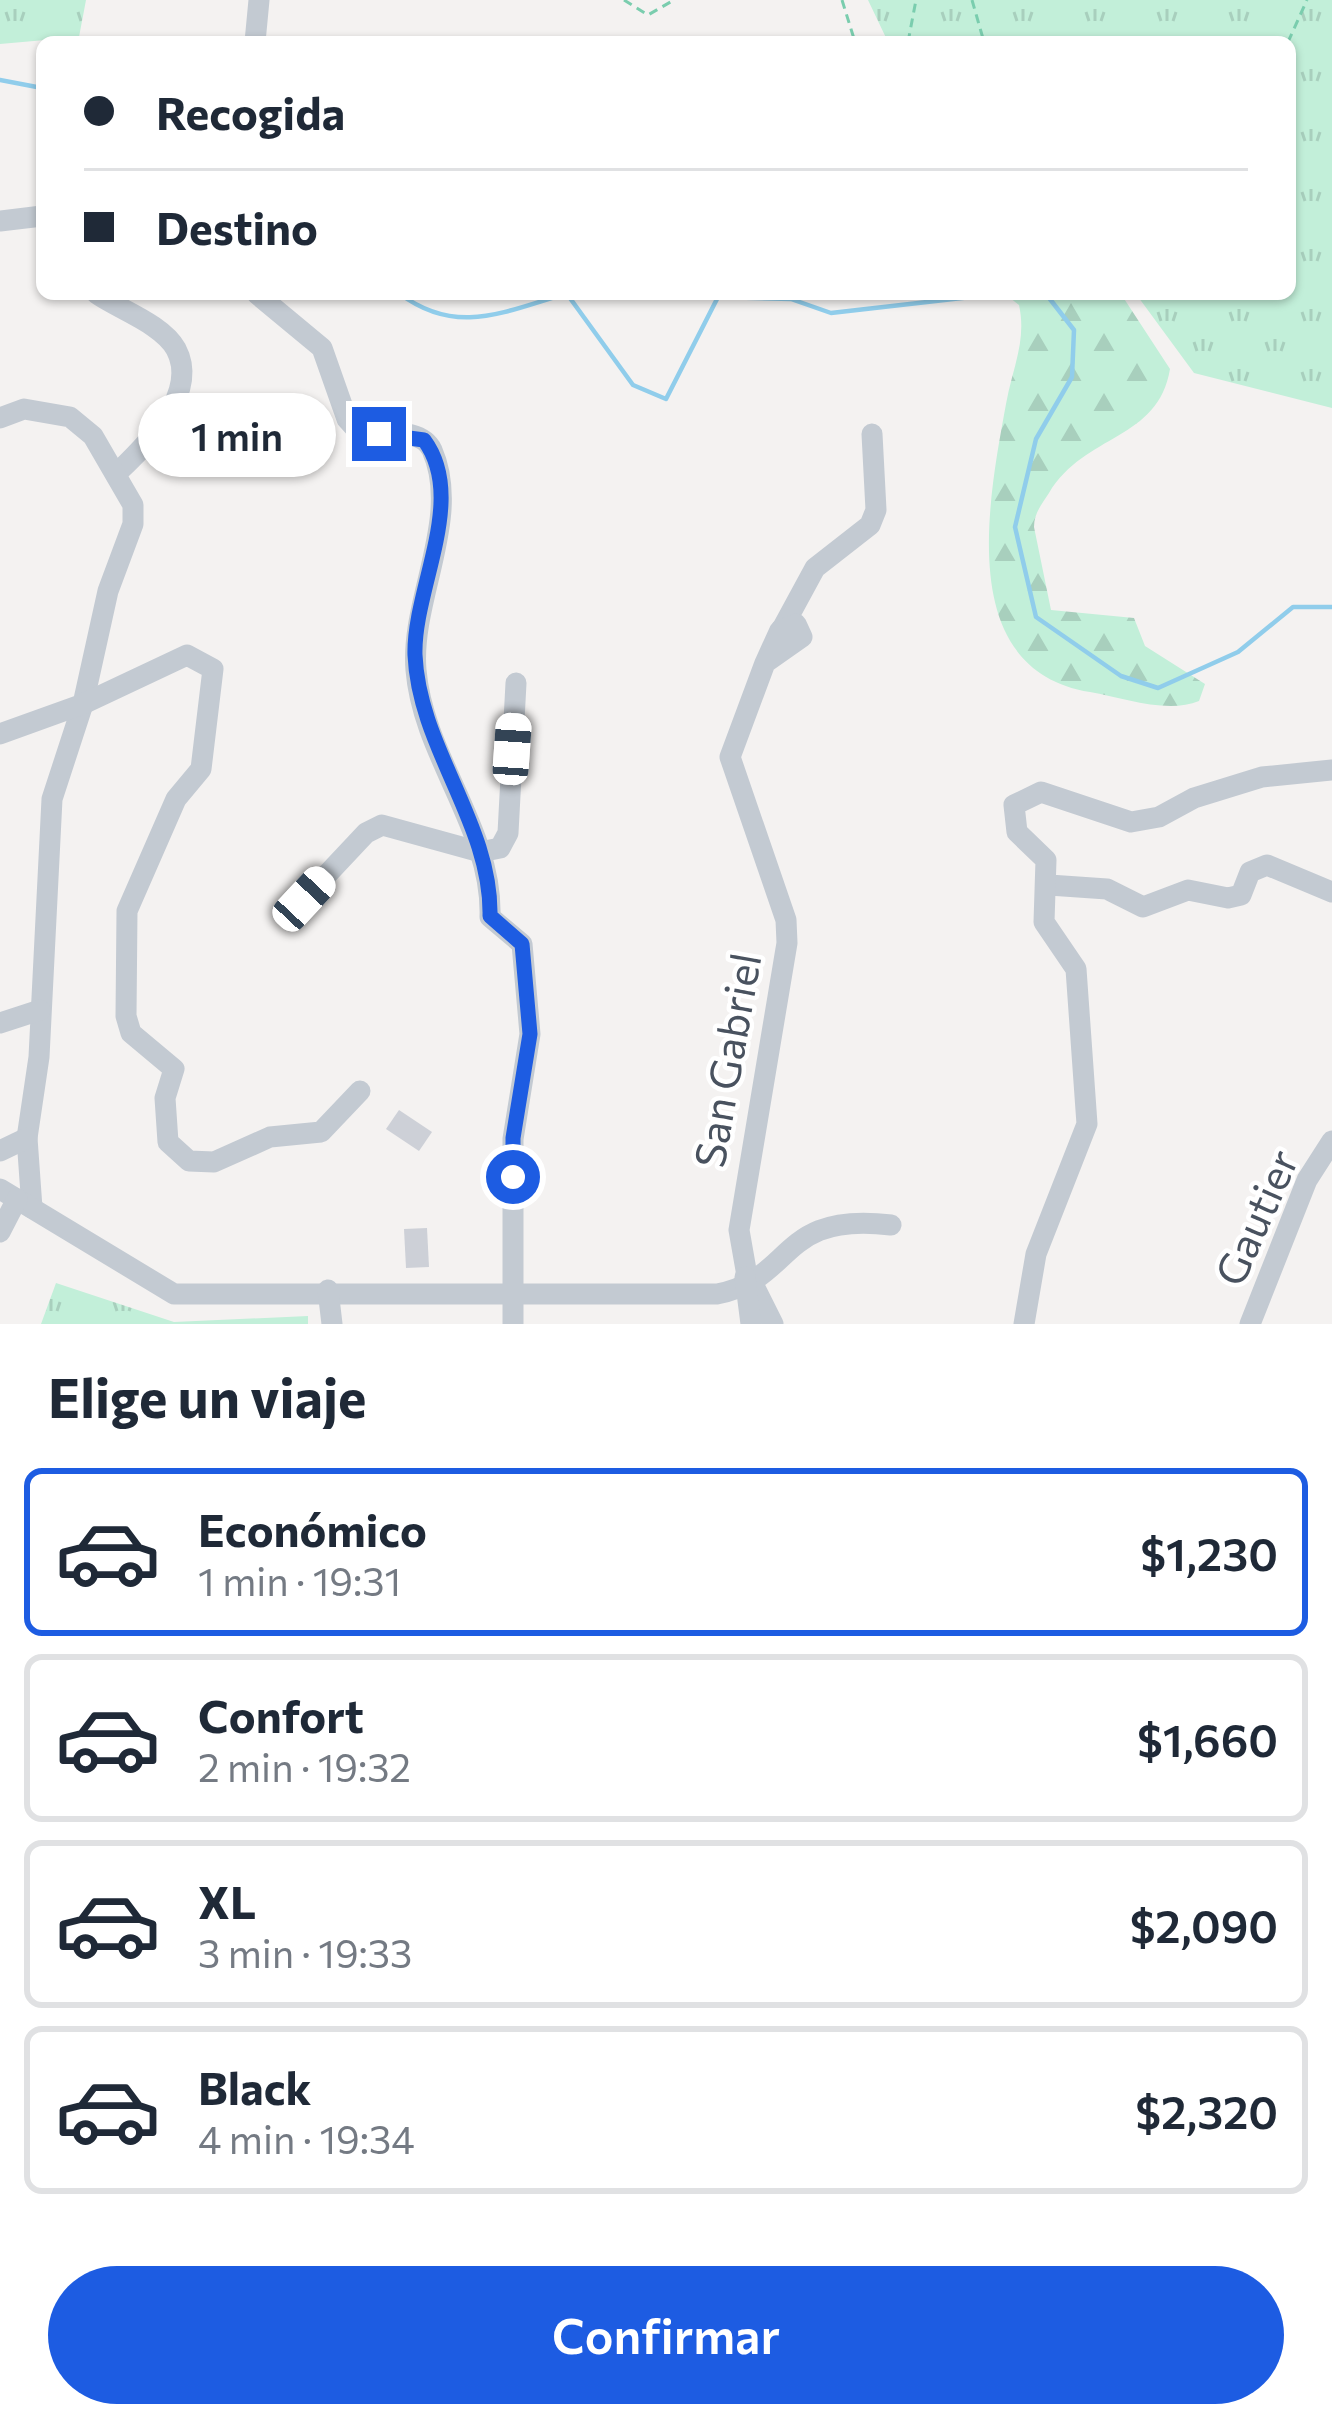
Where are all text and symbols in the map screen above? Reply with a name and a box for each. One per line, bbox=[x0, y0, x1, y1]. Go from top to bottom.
text: Recogida bbox=[156, 84, 345, 139]
text: Destino bbox=[156, 199, 318, 254]
callout: 1 min bbox=[139, 392, 337, 476]
route end bbox=[352, 407, 406, 461]
text: 1 min bbox=[191, 411, 283, 459]
car bbox=[492, 712, 532, 786]
car bbox=[266, 860, 342, 938]
street label: San Gabriel bbox=[682, 949, 770, 1171]
street label: Gautier bbox=[1202, 1141, 1308, 1293]
route start bbox=[486, 1150, 540, 1204]
text: Elige un viaje bbox=[48, 1363, 366, 1429]
icon: car bbox=[54, 1498, 162, 1606]
text: Económico bbox=[198, 1501, 427, 1556]
text: $1,230 bbox=[1140, 1525, 1278, 1580]
text: 1 min · 19:31 bbox=[198, 1556, 401, 1604]
icon: car bbox=[54, 1684, 162, 1792]
text: Confort bbox=[198, 1687, 364, 1742]
text: $1,660 bbox=[1137, 1711, 1278, 1766]
text: 2 min · 19:32 bbox=[198, 1742, 411, 1790]
icon: car bbox=[54, 1870, 162, 1978]
text: XL bbox=[198, 1873, 256, 1928]
text: $2,090 bbox=[1130, 1897, 1278, 1952]
text: 3 min · 19:33 bbox=[198, 1928, 412, 1976]
icon: car bbox=[54, 2056, 162, 2164]
text: Black bbox=[198, 2059, 311, 2114]
text: $2,320 bbox=[1135, 2083, 1278, 2138]
text: 4 min · 19:34 bbox=[198, 2114, 415, 2162]
button: Confirmar bbox=[48, 2266, 1284, 2404]

